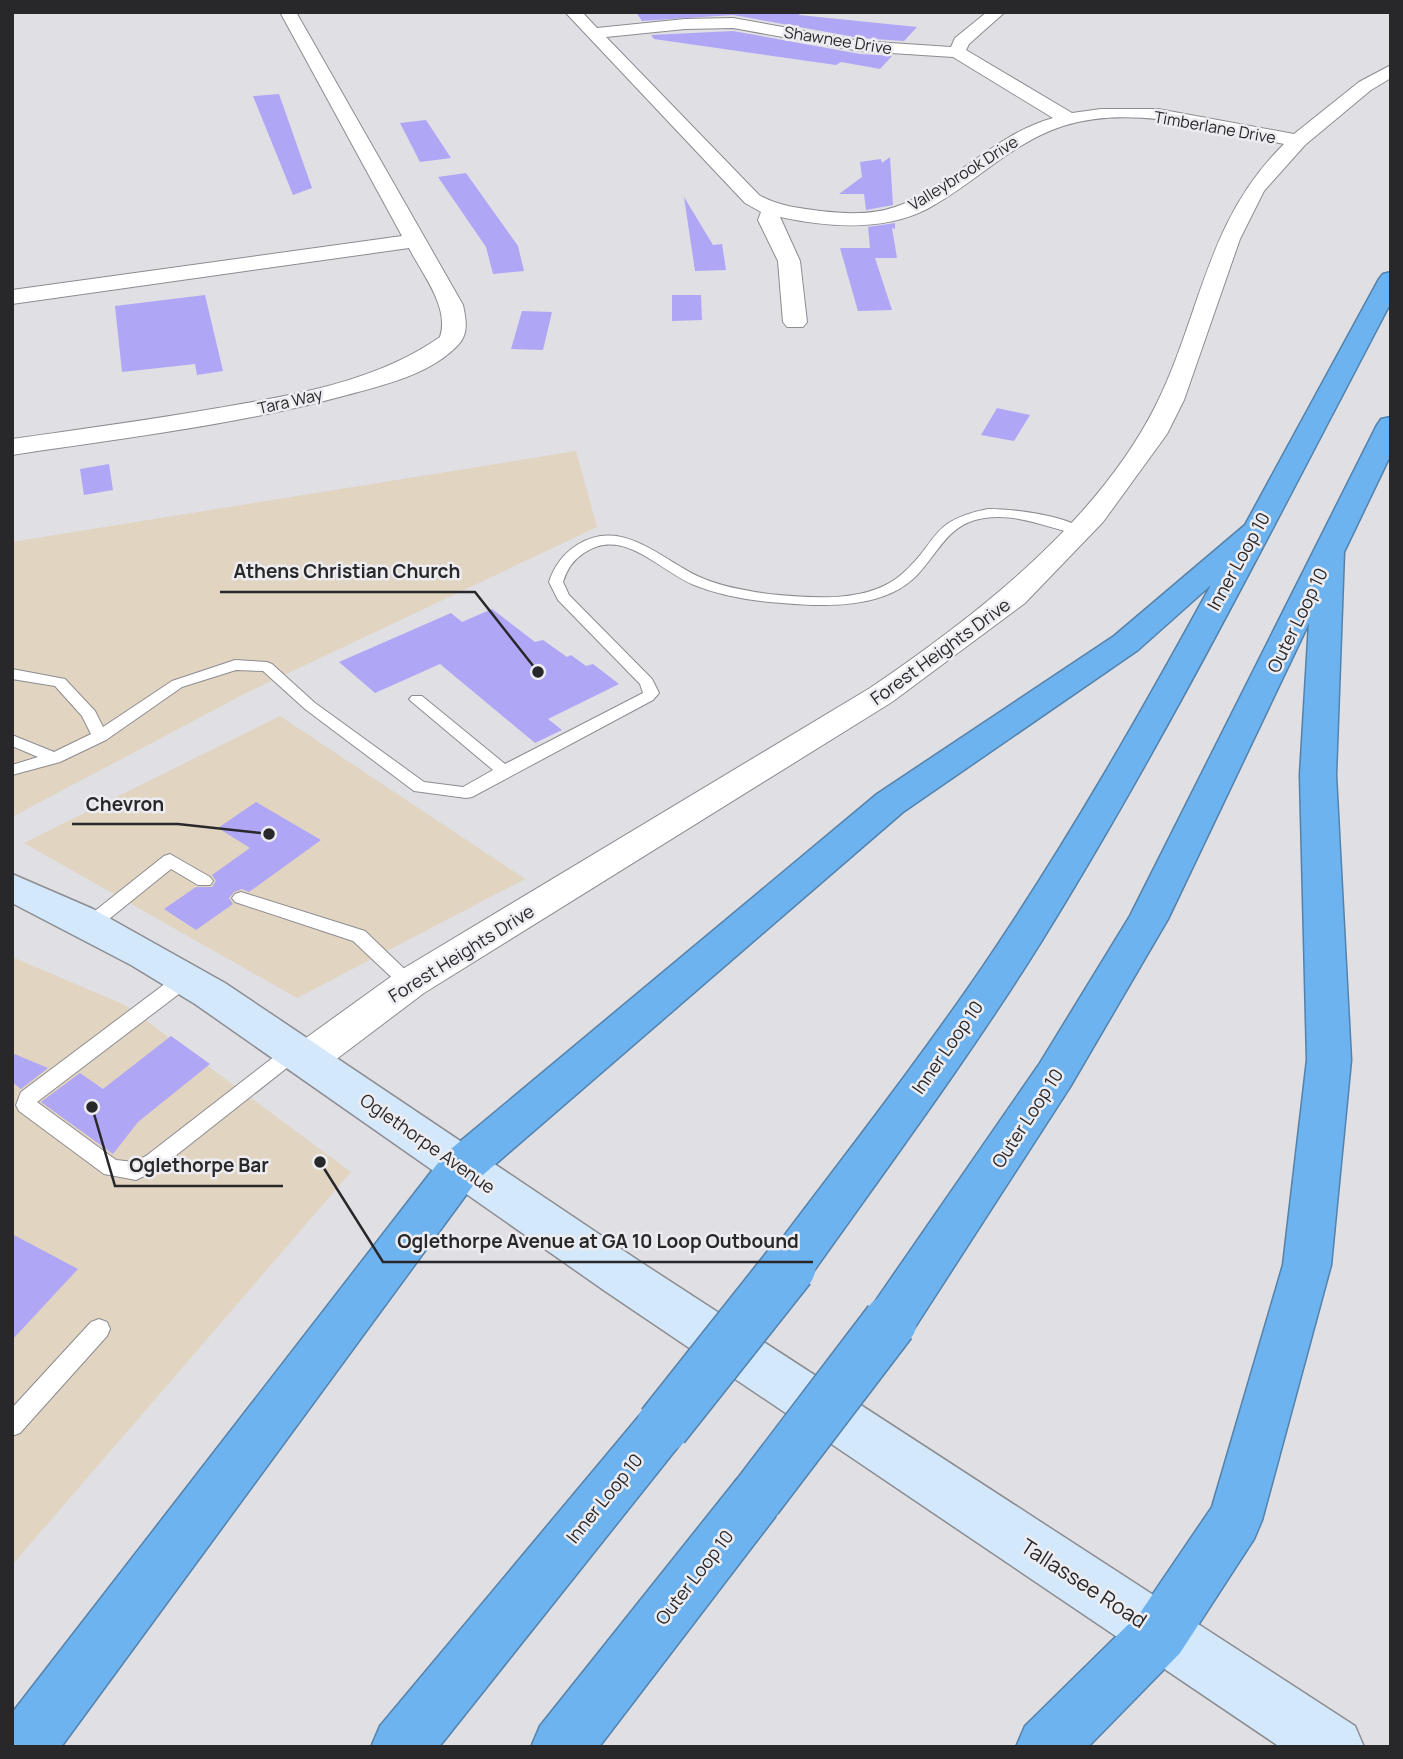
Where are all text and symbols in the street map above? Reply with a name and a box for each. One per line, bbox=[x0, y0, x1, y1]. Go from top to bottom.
street label: Shawnee Drive bbox=[782, 21, 894, 59]
street label: Timberlane Drive bbox=[1152, 105, 1278, 149]
street label: Valleybrook Drive bbox=[904, 130, 1022, 216]
street label: Tara Way bbox=[255, 383, 325, 419]
street label: Inner Loop 10 bbox=[1201, 508, 1275, 614]
callout: Athens Christian Church bbox=[220, 552, 475, 592]
text: Athens Christian Church bbox=[234, 558, 460, 584]
street label: Outer Loop 10 bbox=[1261, 564, 1333, 676]
street label: Forest Heights Drive bbox=[865, 592, 1015, 710]
callout: Chevron bbox=[72, 784, 178, 824]
text: Chevron bbox=[86, 791, 164, 817]
street label: Forest Heights Drive bbox=[384, 899, 538, 1007]
street label: Inner Loop 10 bbox=[906, 996, 988, 1098]
street label: Outer Loop 10 bbox=[986, 1064, 1068, 1172]
street label: Oglethorpe Avenue bbox=[356, 1087, 500, 1199]
callout: Oglethorpe Bar bbox=[115, 1146, 283, 1186]
text: Oglethorpe Bar bbox=[129, 1152, 269, 1178]
callout: Oglethorpe Avenue at GA 10 Loop Outbound bbox=[383, 1222, 813, 1262]
text: Oglethorpe Avenue at GA 10 Loop Outbound bbox=[397, 1228, 799, 1254]
street label: Inner Loop 10 bbox=[560, 1448, 648, 1548]
street label: Outer Loop 10 bbox=[649, 1525, 739, 1629]
street label: Tallassee Road bbox=[1016, 1532, 1152, 1634]

